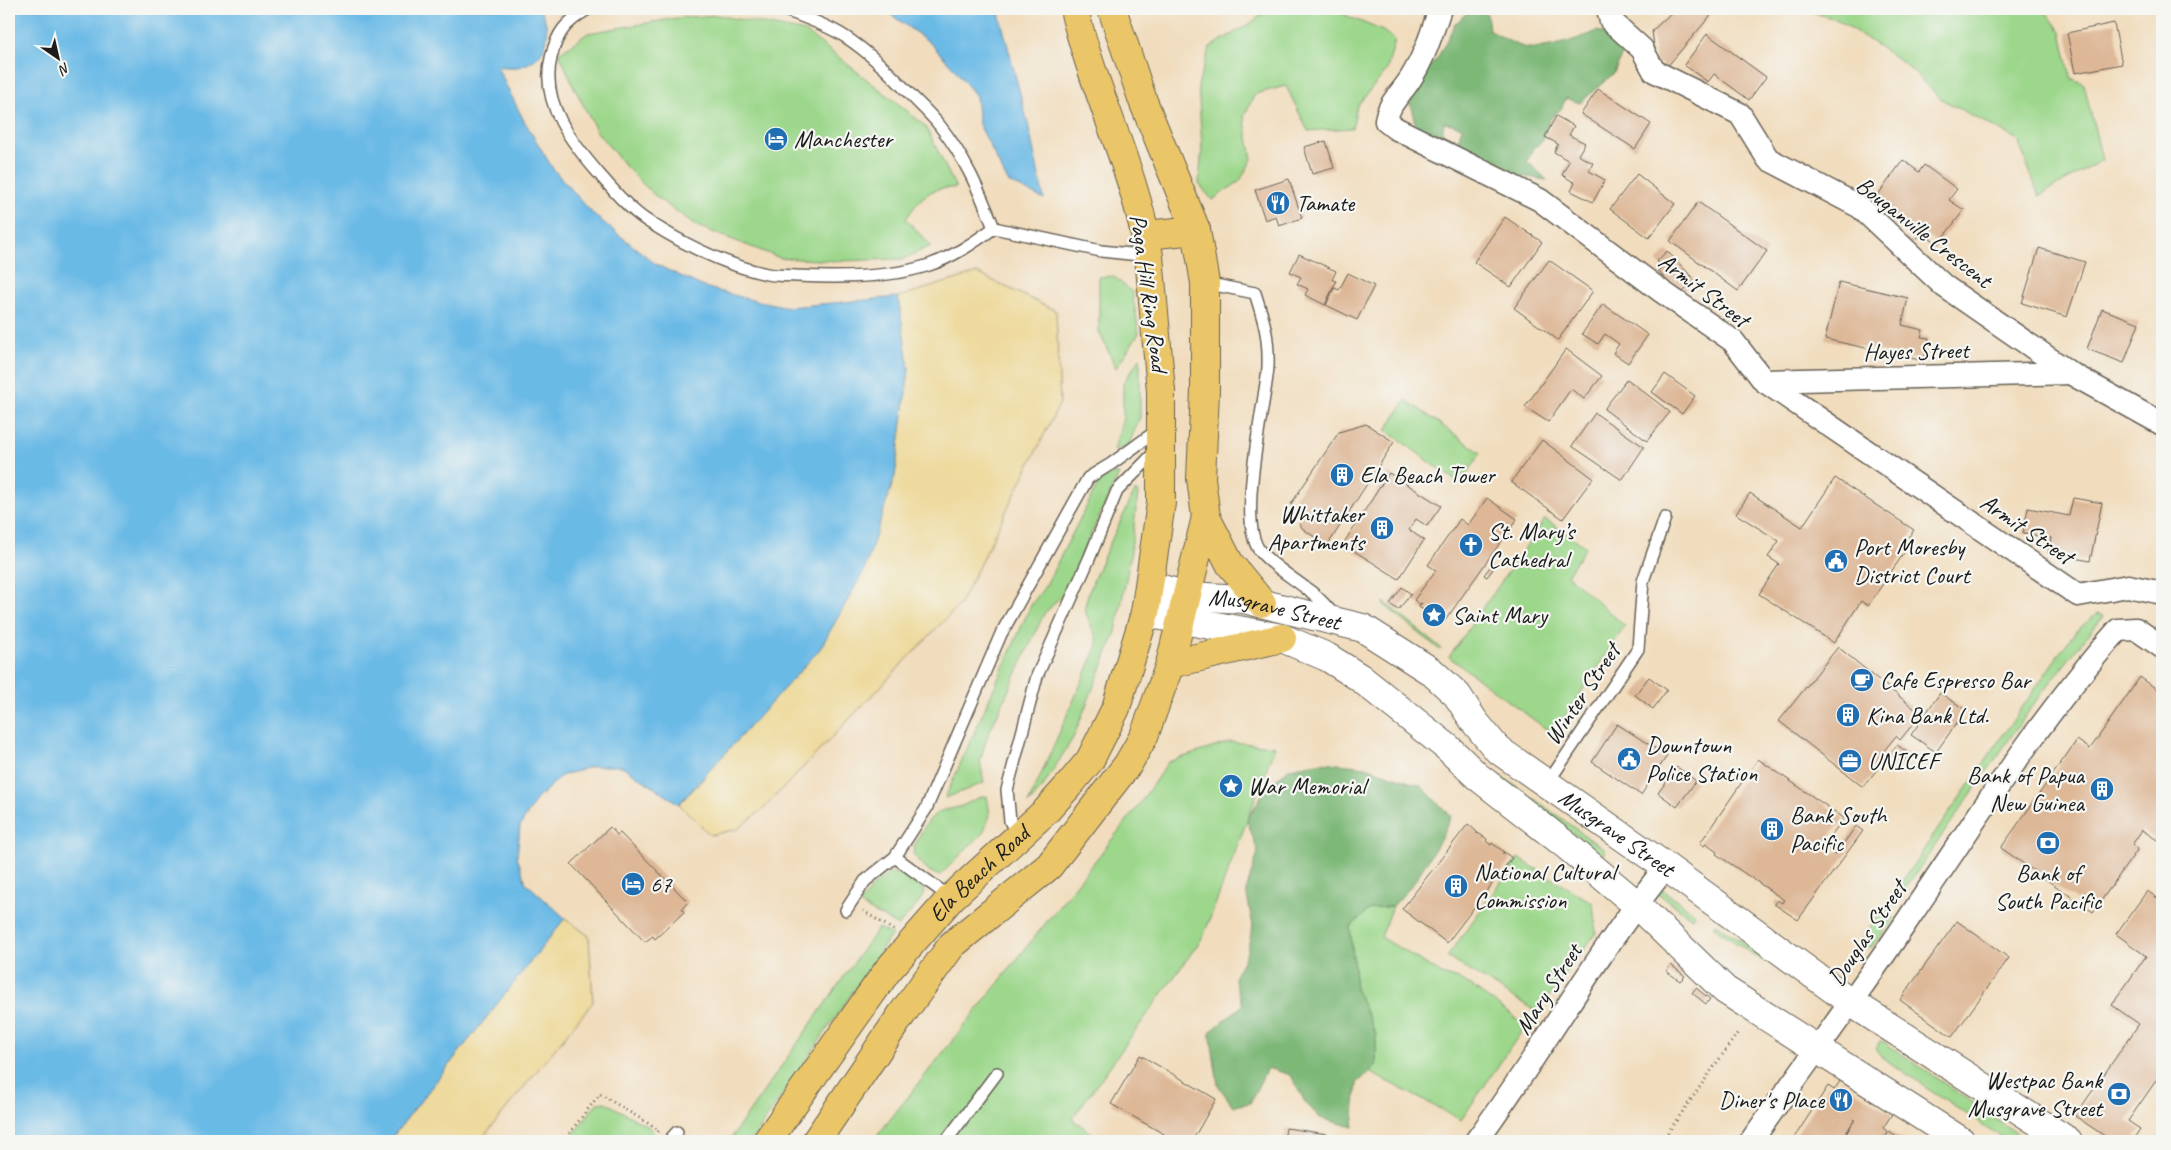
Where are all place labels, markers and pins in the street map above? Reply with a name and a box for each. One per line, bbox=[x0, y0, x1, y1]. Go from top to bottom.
place label: Manchester bbox=[794, 124, 895, 154]
hotel icon: Manchester bbox=[763, 126, 789, 152]
place label: Tamate bbox=[1296, 188, 1356, 218]
restaurant icon: Tamate bbox=[1265, 190, 1291, 216]
place label: Ela Beach Tower bbox=[1360, 460, 1497, 490]
building icon: Ela Beach Tower bbox=[1329, 462, 1355, 488]
place label: Whittaker Apartments bbox=[1268, 499, 1367, 557]
building icon: Whittaker Apartments bbox=[1369, 515, 1395, 541]
place label: St. Mary’s Cathedral bbox=[1488, 516, 1577, 574]
church icon: St. Mary’s Cathedral bbox=[1458, 532, 1484, 558]
place label: Port Moresby District Court bbox=[1854, 532, 1972, 590]
public building icon: Port Moresby District Court bbox=[1823, 548, 1849, 574]
place label: Saint Mary bbox=[1452, 600, 1549, 630]
place icon: Saint Mary bbox=[1421, 602, 1447, 628]
place label: Cafe Espresso Bar bbox=[1880, 665, 2033, 695]
cafe icon: Cafe Espresso Bar bbox=[1849, 667, 1875, 693]
place label: Kina Bank Ltd. bbox=[1866, 700, 1989, 730]
building icon: Kina Bank Ltd. bbox=[1835, 702, 1861, 728]
place label: Downtown Police Station bbox=[1646, 730, 1757, 788]
public building icon: Downtown Police Station bbox=[1616, 746, 1642, 772]
place label: UNICEF bbox=[1868, 746, 1943, 776]
office icon: UNICEF bbox=[1837, 748, 1863, 774]
place label: Bank of Papua New Guinea bbox=[1967, 760, 2085, 818]
place label: War Memorial bbox=[1248, 771, 1369, 801]
place icon: War Memorial bbox=[1218, 773, 1244, 799]
building icon: Bank of Papua New Guinea bbox=[2089, 776, 2115, 802]
place label: Bank South Pacific bbox=[1790, 800, 1888, 858]
building icon: Bank South Pacific bbox=[1759, 816, 1785, 842]
bank icon: Bank of South Pacific bbox=[2035, 830, 2061, 856]
place label: National Cultural Commission bbox=[1474, 857, 1619, 915]
place label: Bank of South Pacific bbox=[1995, 858, 2103, 916]
place label: 67 bbox=[650, 869, 673, 899]
hotel icon: 67 bbox=[620, 871, 646, 897]
building icon: National Cultural Commission bbox=[1443, 873, 1469, 899]
place label: Westpac Bank Musgrave Street bbox=[1968, 1065, 2104, 1123]
bank icon: Westpac Bank Musgrave Street bbox=[2106, 1081, 2132, 1107]
place label: Diner's Place bbox=[1719, 1085, 1826, 1115]
restaurant icon: Diner's Place bbox=[1828, 1087, 1854, 1113]

